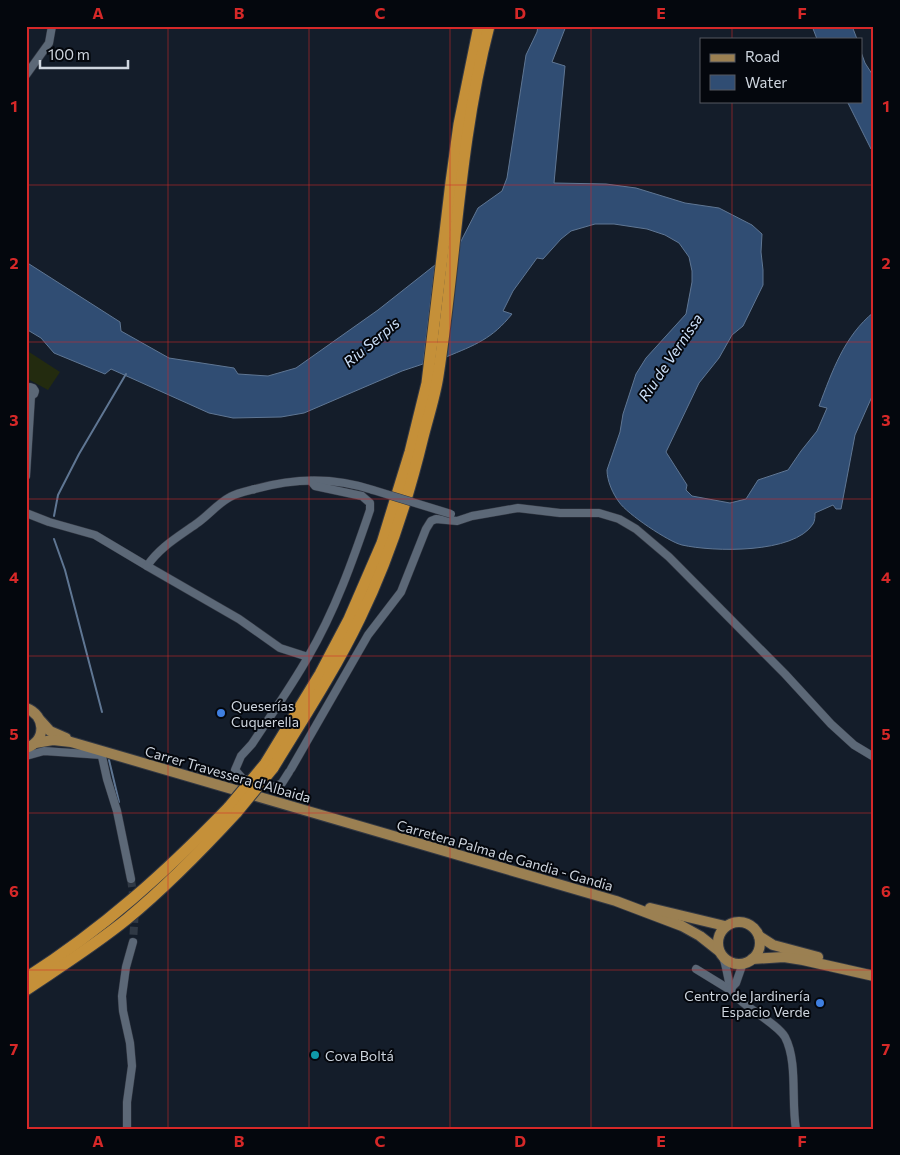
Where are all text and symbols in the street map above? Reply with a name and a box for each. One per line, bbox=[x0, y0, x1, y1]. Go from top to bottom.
text: A bbox=[92, 3, 104, 22]
text: B bbox=[234, 3, 245, 22]
text: C bbox=[375, 3, 386, 22]
text: D bbox=[514, 3, 526, 22]
text: E bbox=[656, 3, 666, 22]
text: F bbox=[797, 3, 807, 22]
scale bar bbox=[40, 38, 128, 70]
legend bbox=[700, 38, 862, 102]
text: 100 m bbox=[48, 45, 90, 63]
text: Road bbox=[745, 47, 780, 65]
text: Water bbox=[745, 73, 787, 91]
text: 1 bbox=[10, 96, 18, 115]
text: 1 bbox=[882, 96, 890, 115]
text: 2 bbox=[9, 253, 19, 272]
text: 2 bbox=[881, 253, 891, 272]
water label: Riu de Vernissa bbox=[634, 310, 706, 404]
water label: Riu Serpis bbox=[339, 313, 403, 371]
text: 3 bbox=[9, 410, 19, 429]
text: 3 bbox=[881, 410, 891, 429]
text: 4 bbox=[9, 567, 19, 586]
text: 4 bbox=[881, 567, 891, 586]
place label: Queserías Cuquerella bbox=[231, 697, 299, 730]
marker: Queserías Cuquerella bbox=[215, 707, 227, 719]
text: 5 bbox=[9, 724, 19, 743]
text: 5 bbox=[881, 724, 891, 743]
street label: Carrer Travessera d'Albaida bbox=[143, 742, 313, 806]
street label: Carretera Palma de Gandia - Gandia bbox=[395, 816, 615, 894]
text: 6 bbox=[9, 881, 19, 900]
text: 6 bbox=[881, 881, 891, 900]
place label: Centro de Jardinería Espacio Verde bbox=[684, 987, 810, 1020]
marker: Centro de Jardinería Espacio Verde bbox=[814, 997, 826, 1009]
text: 7 bbox=[10, 1039, 19, 1058]
text: 7 bbox=[882, 1039, 891, 1058]
place label: Cova Boltá bbox=[325, 1047, 394, 1064]
marker: Cova Boltá bbox=[309, 1049, 321, 1061]
text: A bbox=[92, 1131, 104, 1150]
text: B bbox=[234, 1131, 245, 1150]
text: C bbox=[375, 1131, 386, 1150]
text: D bbox=[514, 1131, 526, 1150]
text: E bbox=[656, 1131, 666, 1150]
text: F bbox=[797, 1131, 807, 1150]

